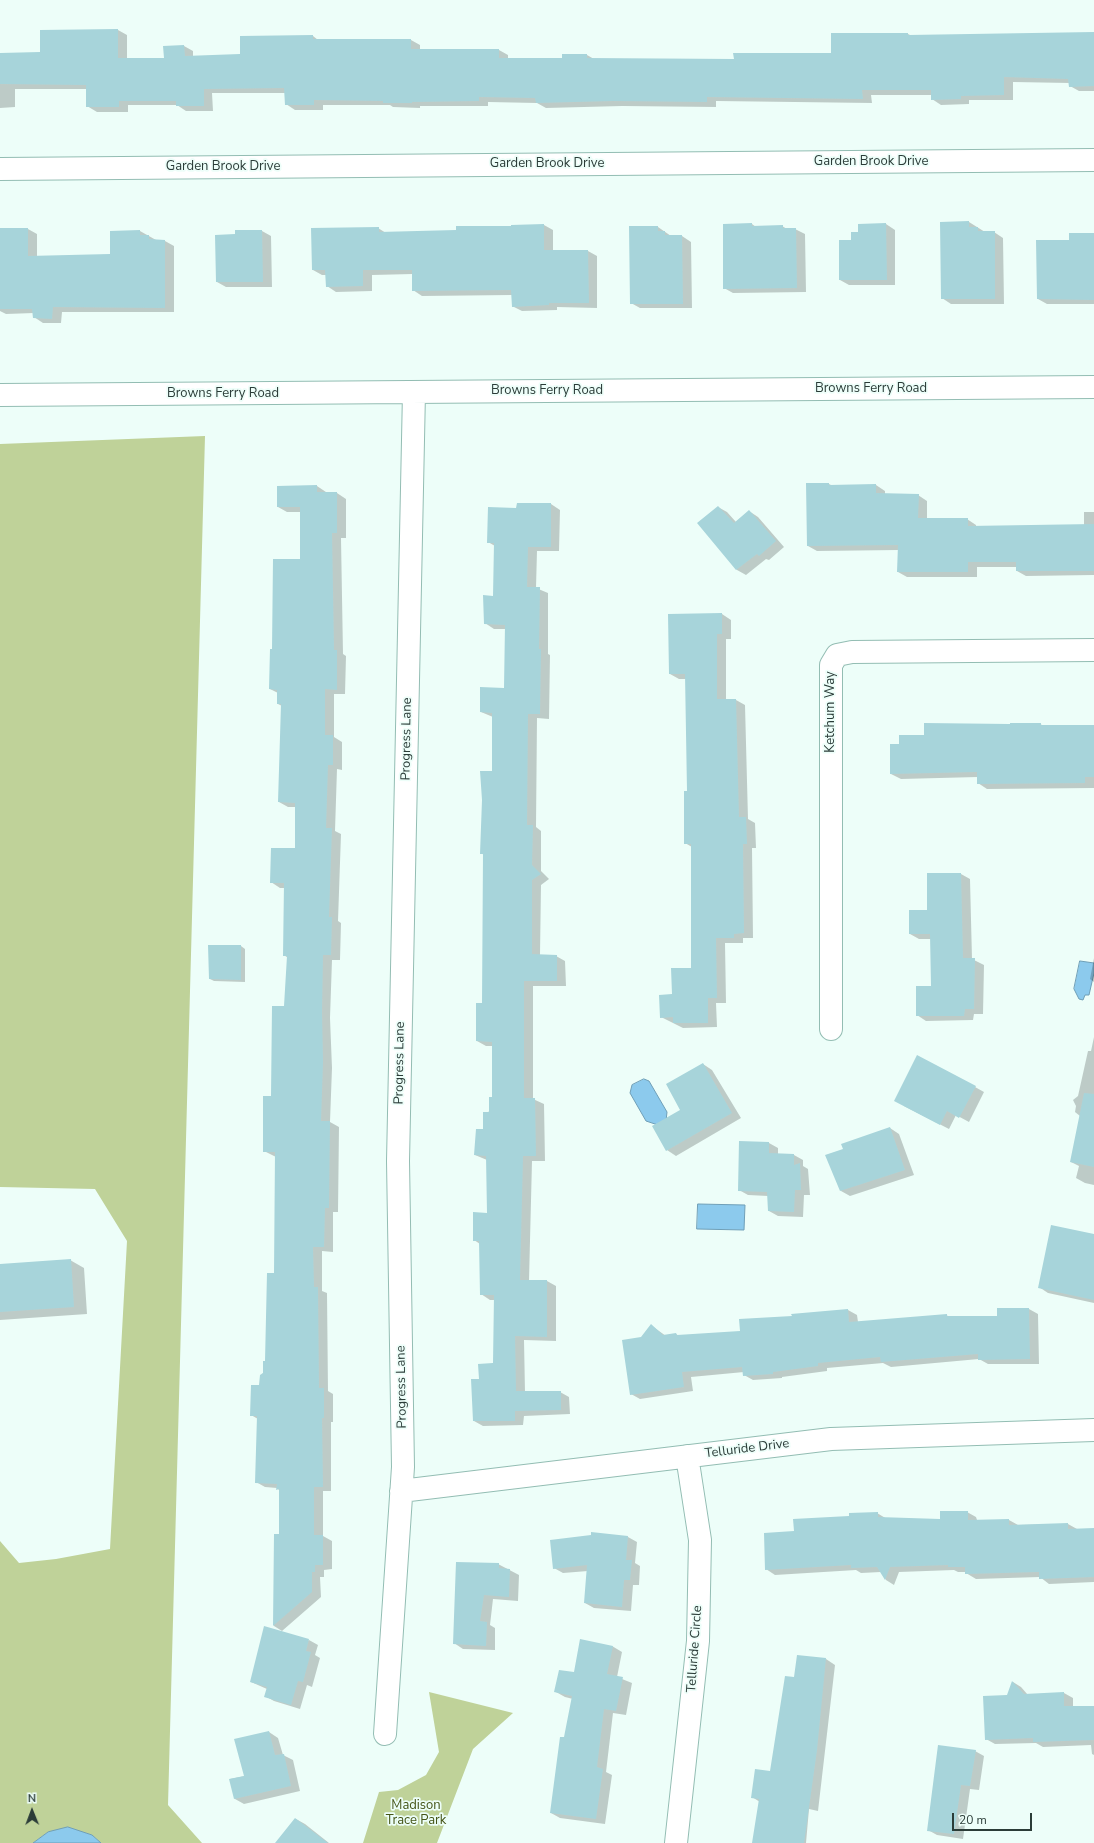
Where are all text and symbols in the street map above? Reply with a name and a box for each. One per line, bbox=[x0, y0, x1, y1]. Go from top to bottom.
street label: Garden Brook Drive bbox=[814, 154, 928, 170]
street label: Garden Brook Drive bbox=[490, 156, 604, 172]
street label: Garden Brook Drive bbox=[166, 159, 280, 175]
street label: Browns Ferry Road bbox=[815, 381, 927, 397]
street label: Browns Ferry Road bbox=[491, 383, 603, 399]
street label: Browns Ferry Road bbox=[167, 386, 279, 402]
street label: Ketchum Way bbox=[823, 671, 839, 753]
street label: Progress Lane bbox=[398, 697, 416, 781]
street label: Progress Lane bbox=[391, 1021, 409, 1105]
street label: Progress Lane bbox=[393, 1345, 411, 1429]
street label: Telluride Drive bbox=[704, 1436, 790, 1462]
street label: Telluride Circle bbox=[684, 1605, 706, 1693]
north arrow bbox=[12, 1791, 52, 1831]
text: N bbox=[28, 1791, 36, 1806]
park label: Madison Trace Park bbox=[386, 1798, 446, 1829]
scale bar bbox=[954, 1805, 1034, 1831]
text: 20 m bbox=[959, 1812, 987, 1828]

